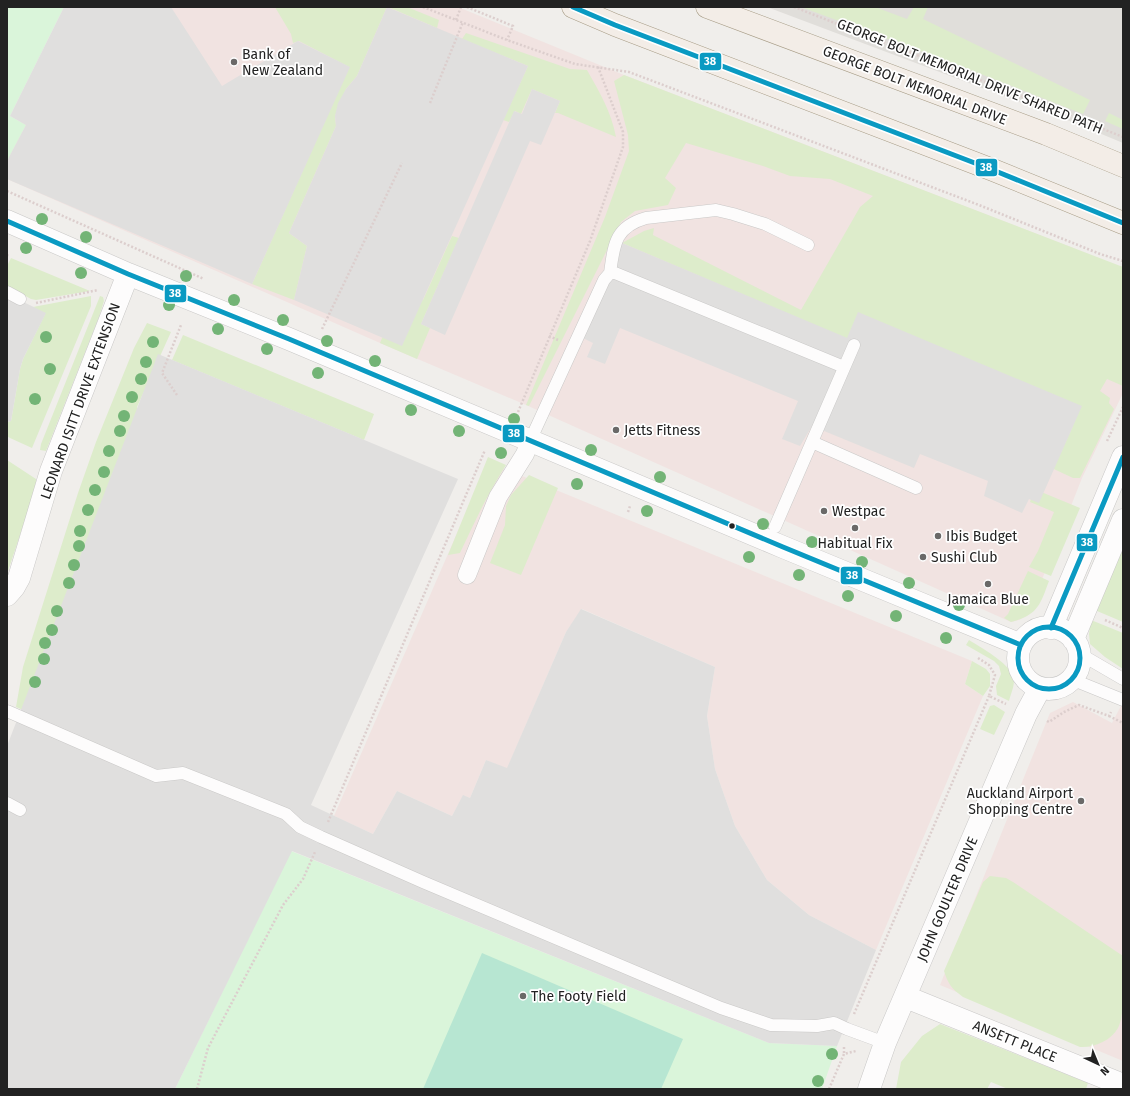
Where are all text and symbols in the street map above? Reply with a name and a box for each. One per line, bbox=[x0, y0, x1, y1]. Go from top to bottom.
street label: GEORGE BOLT MEMORIAL DRIVE SHARED PATH bbox=[835, 15, 1105, 137]
street label: GEORGE BOLT MEMORIAL DRIVE bbox=[820, 42, 1010, 128]
place label: Bank of New Zealand bbox=[242, 46, 323, 79]
line badge: 38 bbox=[699, 52, 722, 71]
text: 38 bbox=[703, 55, 717, 68]
marker: Bank of New Zealand bbox=[229, 57, 239, 67]
line badge: 38 bbox=[975, 158, 998, 177]
text: 38 bbox=[979, 161, 993, 174]
line badge: 38 bbox=[164, 284, 187, 303]
text: 38 bbox=[168, 287, 182, 300]
street label: LEONARD ISITT DRIVE EXTENSION bbox=[37, 301, 124, 502]
place label: Jetts Fitness bbox=[624, 422, 701, 439]
line badge: 38 bbox=[502, 424, 525, 443]
marker: Jetts Fitness bbox=[611, 425, 621, 435]
text: 38 bbox=[507, 427, 521, 440]
place label: Westpac bbox=[832, 503, 885, 520]
marker: Westpac bbox=[819, 506, 829, 516]
unlabelled marker bbox=[727, 521, 737, 531]
marker: Habitual Fix bbox=[850, 523, 860, 533]
place label: Ibis Budget bbox=[946, 528, 1018, 545]
marker: Ibis Budget bbox=[933, 531, 943, 541]
line badge: 38 bbox=[1076, 533, 1098, 552]
place label: Habitual Fix bbox=[817, 535, 893, 552]
text: 38 bbox=[1080, 536, 1094, 549]
place label: Sushi Club bbox=[931, 549, 997, 566]
marker: Sushi Club bbox=[918, 552, 928, 562]
line badge: 38 bbox=[840, 566, 863, 585]
text: 38 bbox=[845, 569, 859, 582]
marker: Jamaica Blue bbox=[983, 579, 993, 589]
place label: Jamaica Blue bbox=[947, 591, 1029, 608]
place label: Auckland Airport Shopping Centre bbox=[967, 785, 1074, 818]
marker: Auckland Airport Shopping Centre bbox=[1076, 796, 1086, 806]
street label: JOHN GOULTER DRIVE bbox=[913, 834, 981, 964]
place label: The Footy Field bbox=[531, 988, 626, 1005]
marker: The Footy Field bbox=[518, 991, 528, 1001]
street label: ANSETT PLACE bbox=[970, 1017, 1059, 1066]
north arrow bbox=[1078, 1044, 1118, 1084]
text: N bbox=[1097, 1064, 1112, 1078]

